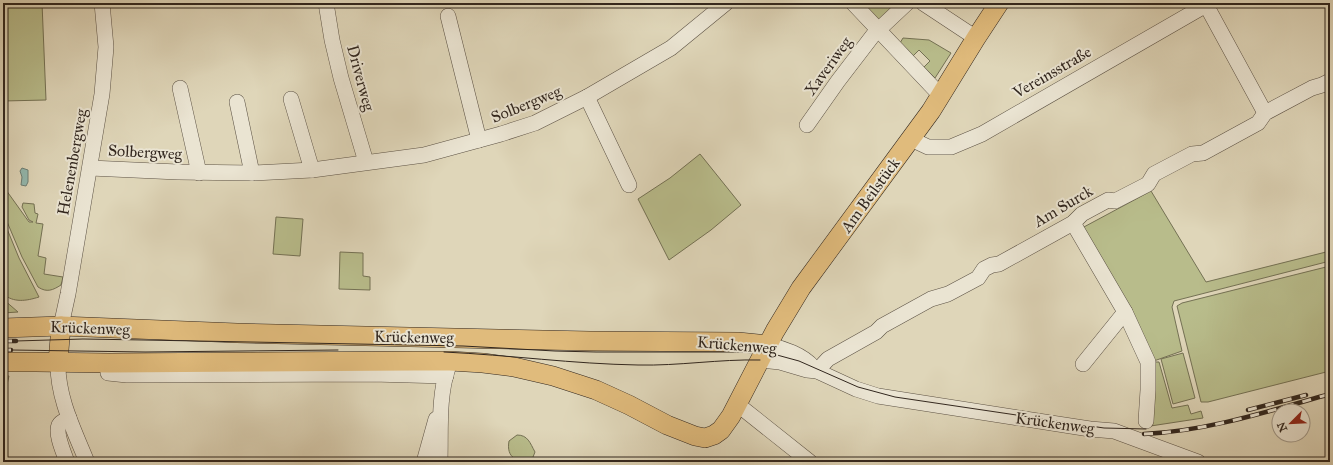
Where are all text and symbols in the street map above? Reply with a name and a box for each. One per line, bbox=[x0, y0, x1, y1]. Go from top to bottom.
street label: Xaveriweg bbox=[800, 33, 857, 100]
street label: Vereinsstraße bbox=[1009, 42, 1095, 103]
street label: Driverweg bbox=[342, 43, 379, 114]
street label: Solbergweg bbox=[488, 81, 565, 128]
street label: Helenenbergweg bbox=[53, 107, 92, 217]
street label: Solbergweg bbox=[107, 141, 183, 164]
street label: Am Beilstück bbox=[836, 153, 904, 237]
street label: Am Surck bbox=[1029, 181, 1096, 232]
street label: Krückenweg bbox=[50, 317, 131, 340]
street label: Krückenweg bbox=[374, 327, 455, 348]
street label: Krückenweg bbox=[696, 332, 778, 359]
north arrow bbox=[1271, 403, 1311, 443]
street label: Krückenweg bbox=[1014, 408, 1096, 439]
text: N bbox=[1274, 419, 1290, 434]

